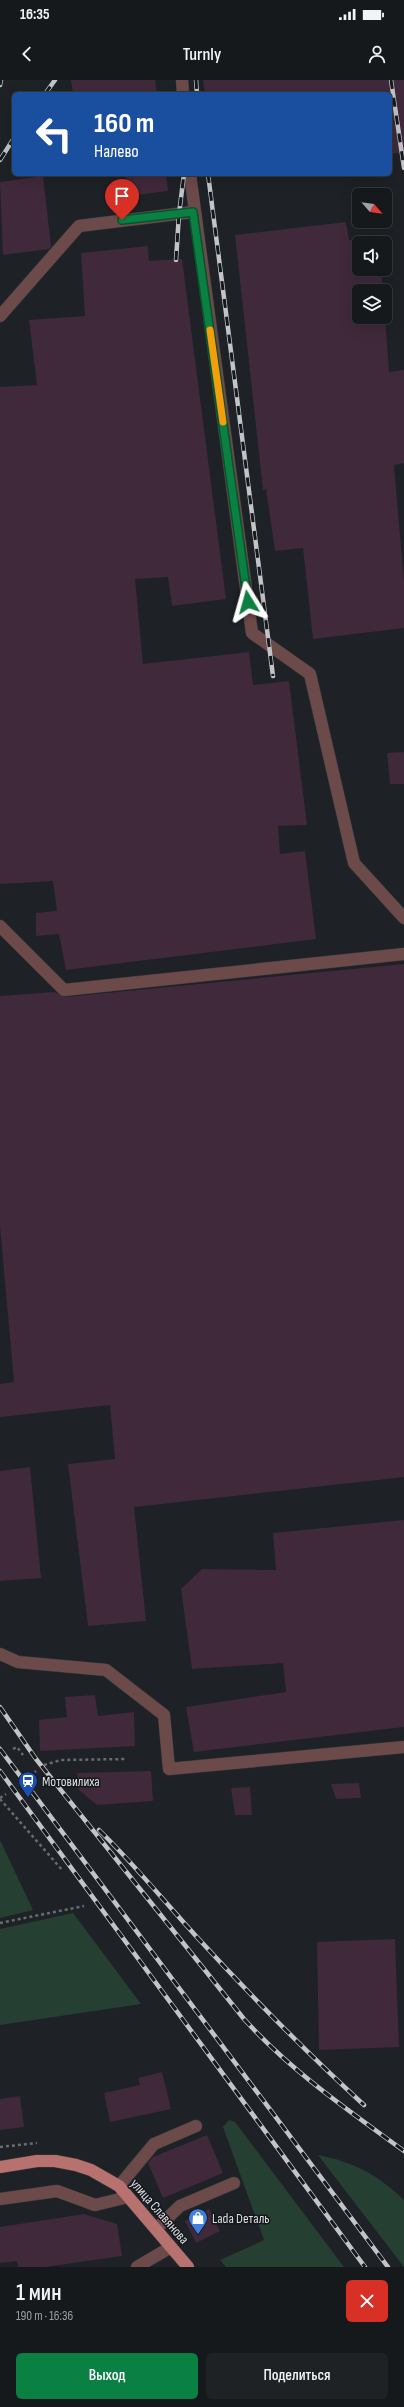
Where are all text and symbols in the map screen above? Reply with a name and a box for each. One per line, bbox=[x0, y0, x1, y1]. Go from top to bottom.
text: 16:35 bbox=[20, 5, 50, 24]
icon: back bbox=[16, 43, 38, 65]
icon: person bbox=[366, 43, 388, 65]
text: Turnly bbox=[183, 44, 221, 65]
text: 160 m bbox=[94, 107, 154, 140]
icon: left bbox=[28, 108, 80, 160]
text: Налево bbox=[94, 141, 139, 162]
pin bbox=[105, 179, 139, 220]
icon: arrive bbox=[111, 185, 133, 207]
north arrow bbox=[352, 188, 392, 228]
map controls bbox=[352, 188, 392, 324]
button: sound bbox=[352, 236, 392, 276]
button: layers bbox=[352, 284, 392, 324]
position arrow bbox=[227, 581, 269, 623]
station icon: Мотовилиха bbox=[17, 1770, 39, 1798]
place label: Мотовилиха bbox=[42, 1773, 100, 1790]
street label: улица Славянова bbox=[127, 2175, 193, 2247]
shop icon: Lada Dеталь bbox=[187, 2207, 209, 2235]
place label: Lada Dеталь bbox=[212, 2210, 270, 2227]
text: 1 мин bbox=[16, 2278, 61, 2307]
button: close bbox=[346, 2280, 388, 2322]
text: 190 m · 16:36 bbox=[16, 2308, 73, 2324]
button: Выход bbox=[16, 2353, 198, 2399]
button: Поделиться bbox=[206, 2353, 388, 2399]

